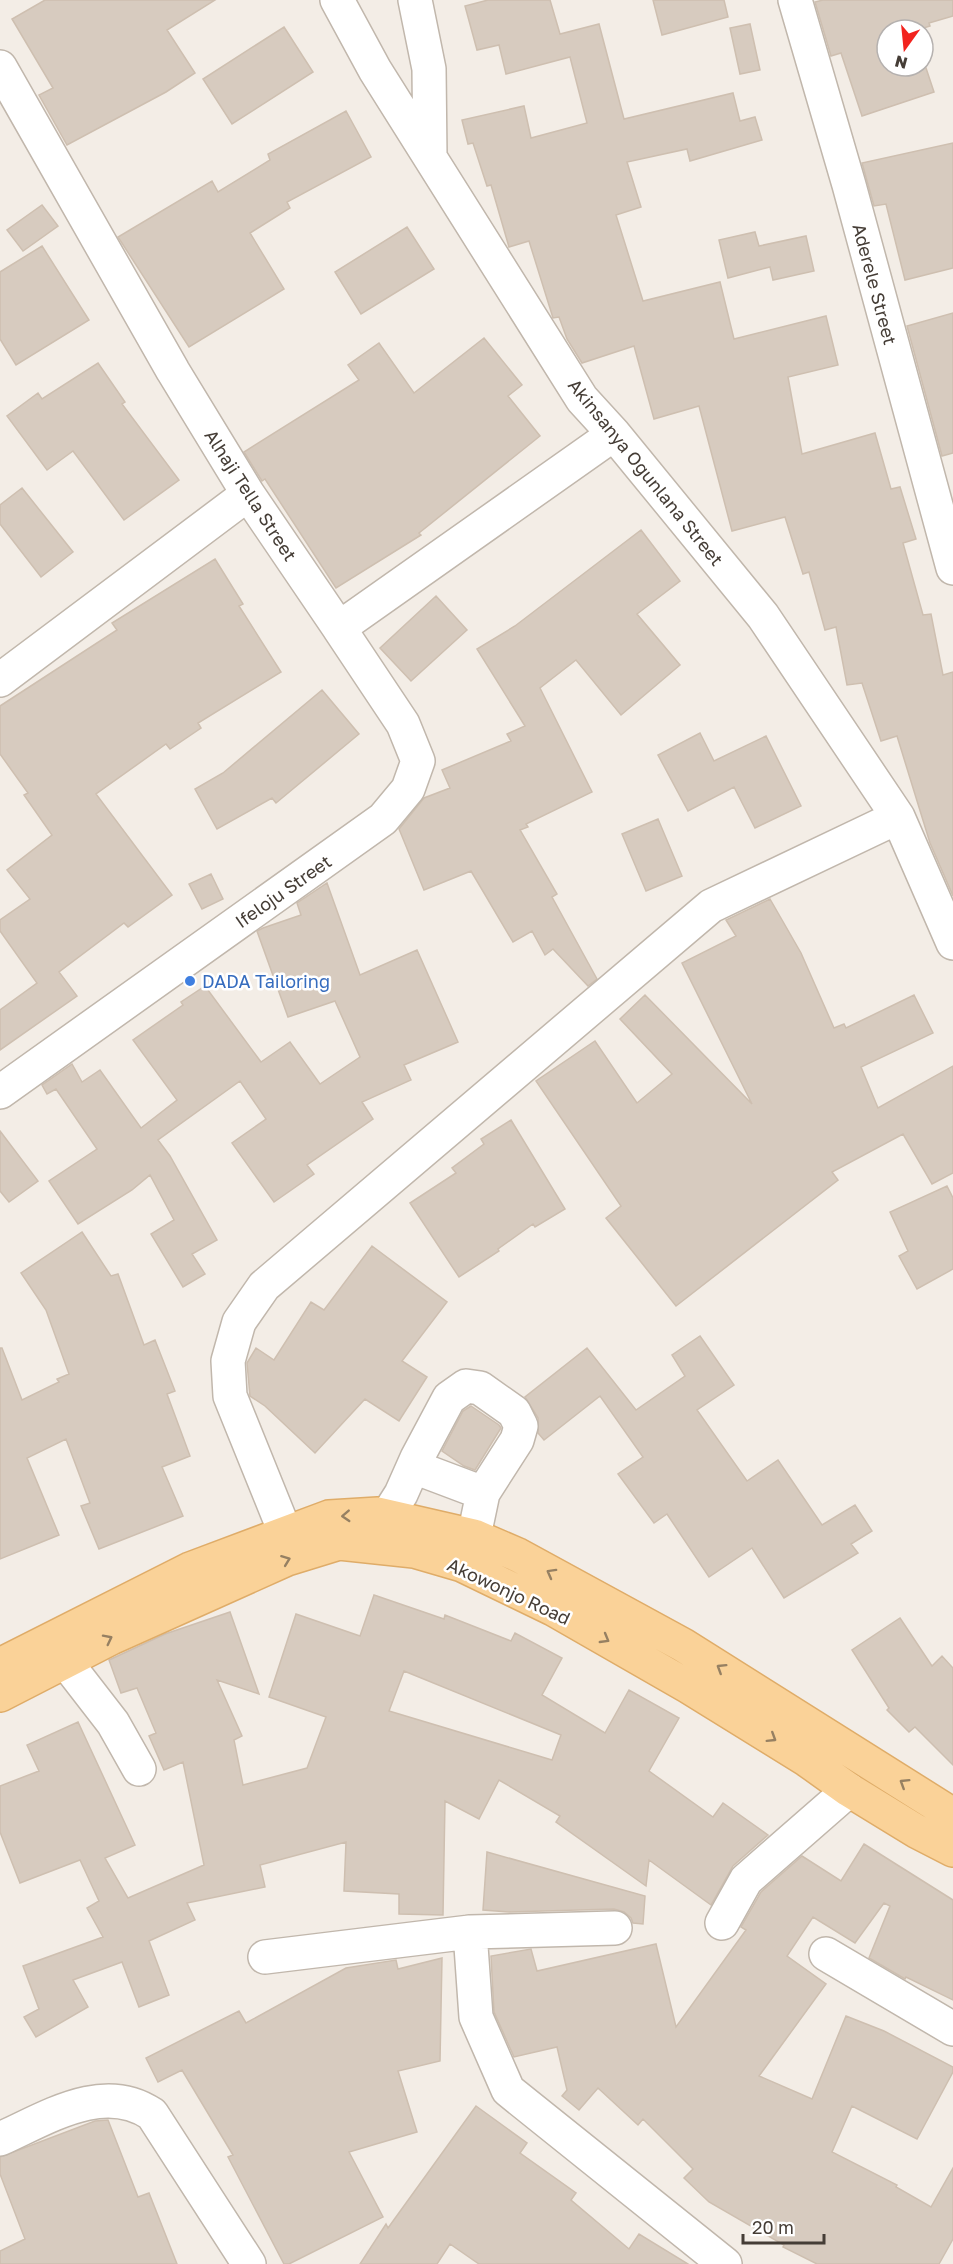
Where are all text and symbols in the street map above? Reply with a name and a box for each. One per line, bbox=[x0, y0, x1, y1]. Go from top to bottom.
north arrow bbox=[875, 18, 935, 78]
text: N bbox=[893, 51, 910, 74]
street label: Aderele Street bbox=[848, 221, 902, 347]
street label: Akinsanya Ogunlana Street bbox=[564, 374, 728, 570]
street label: Alhaji Tella Street bbox=[200, 425, 302, 565]
street label: Ifeloju Street bbox=[231, 850, 335, 932]
place label: DADA Tailoring bbox=[202, 970, 330, 992]
marker: DADA Tailoring bbox=[183, 974, 197, 988]
one-way arrow bbox=[341, 1509, 350, 1522]
street label: Akowonjo Road bbox=[444, 1553, 574, 1629]
one-way arrow bbox=[280, 1555, 291, 1567]
one-way arrow bbox=[547, 1569, 557, 1580]
one-way arrow bbox=[599, 1631, 609, 1643]
one-way arrow bbox=[102, 1635, 113, 1647]
one-way arrow bbox=[717, 1664, 727, 1676]
one-way arrow bbox=[766, 1731, 776, 1743]
one-way arrow bbox=[899, 1780, 910, 1791]
scale bar bbox=[743, 2207, 824, 2245]
text: 20 m bbox=[752, 2216, 794, 2238]

